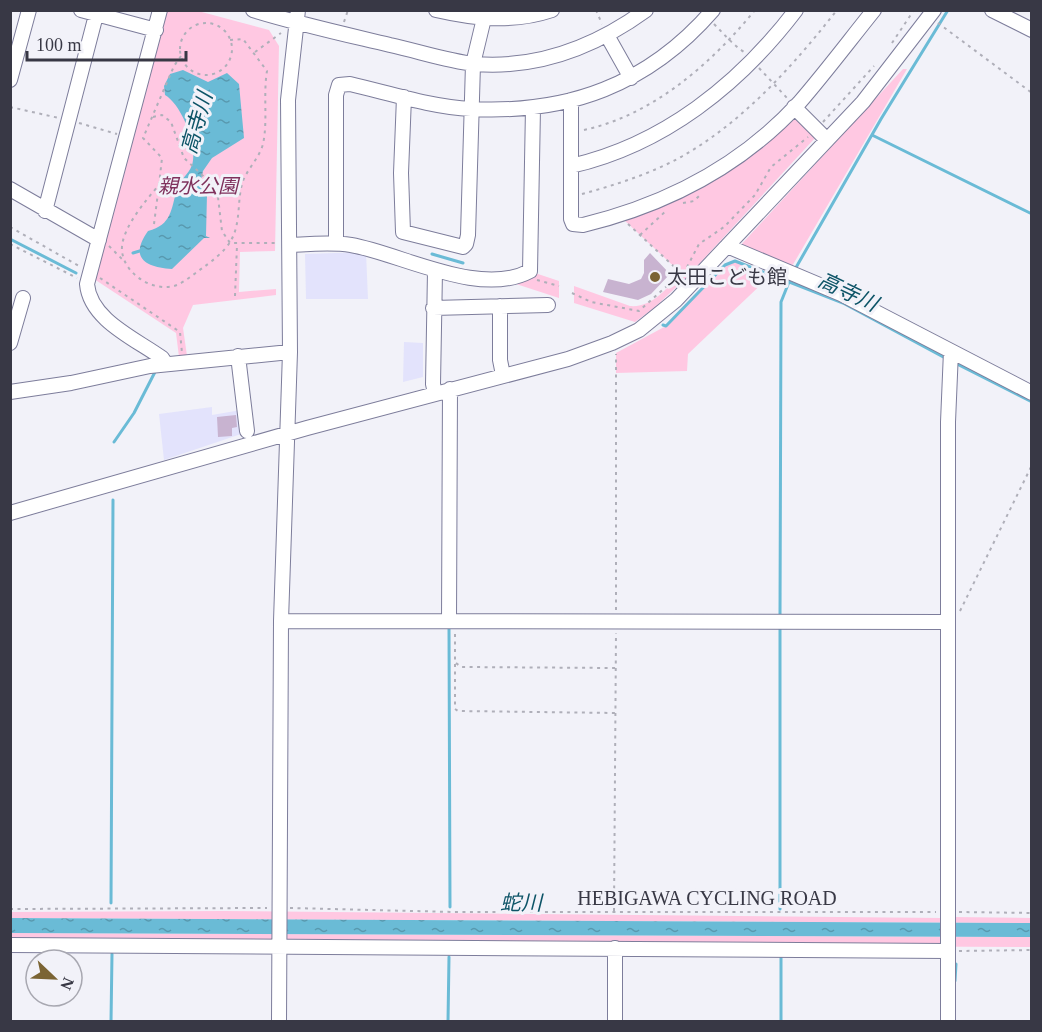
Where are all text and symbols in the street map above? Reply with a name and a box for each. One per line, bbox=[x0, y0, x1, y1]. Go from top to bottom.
scale bar bbox=[27, 24, 186, 62]
text: 100 m bbox=[36, 35, 82, 55]
water label: 高寺川 bbox=[177, 87, 218, 157]
park label: 親水公園 bbox=[158, 175, 241, 197]
place label: 太田こども館 bbox=[667, 266, 787, 288]
water label: 高寺川 bbox=[814, 268, 883, 317]
marker: 太田こども館 bbox=[648, 270, 662, 284]
street label: HEBIGAWA CYCLING ROAD bbox=[577, 887, 837, 909]
water label: 蛇川 bbox=[500, 891, 544, 915]
north arrow bbox=[24, 948, 84, 1008]
text: N bbox=[57, 975, 77, 993]

